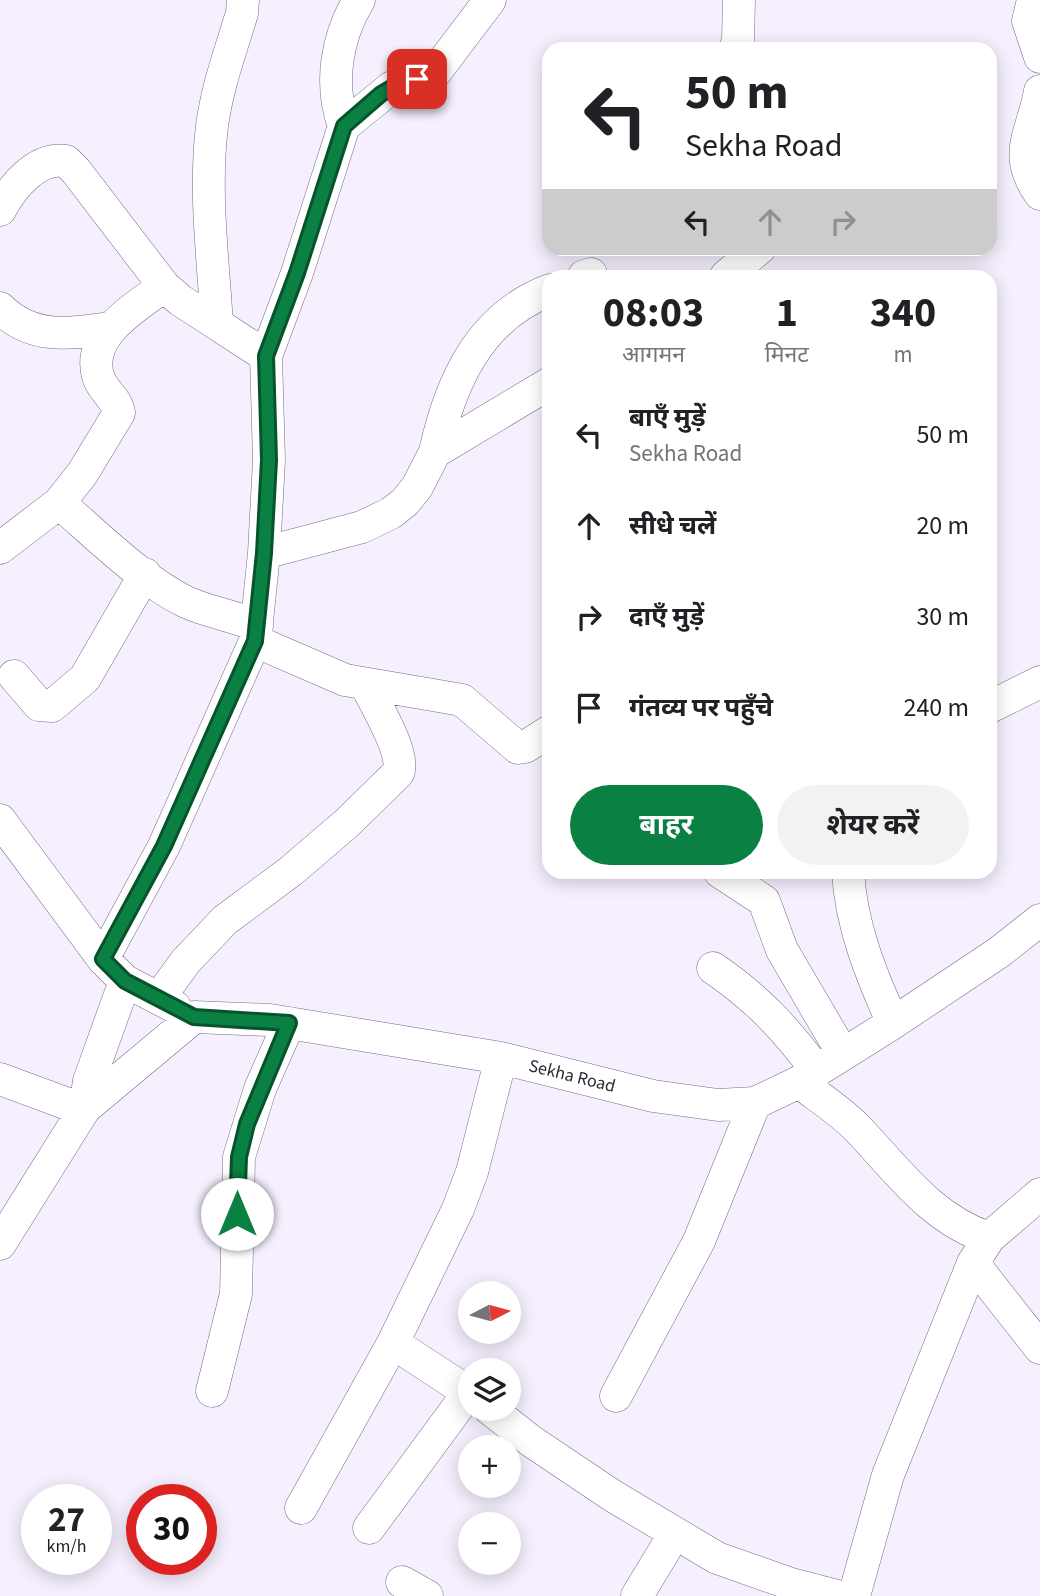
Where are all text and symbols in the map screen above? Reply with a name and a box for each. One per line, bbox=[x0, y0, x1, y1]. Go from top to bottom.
pin bbox=[387, 49, 447, 109]
text: 50 m bbox=[685, 58, 789, 128]
icon: arrive bbox=[398, 60, 436, 98]
icon: left bbox=[570, 70, 661, 161]
text: Sekha Road bbox=[685, 123, 842, 169]
icon: left bbox=[678, 203, 716, 241]
icon: ahead bbox=[751, 203, 789, 241]
icon: right bbox=[824, 203, 862, 241]
text: 08:03 bbox=[603, 283, 704, 343]
text: 1 bbox=[776, 283, 798, 343]
text: 340 bbox=[870, 283, 936, 343]
text: आगमन bbox=[622, 338, 685, 371]
text: मिनट bbox=[765, 338, 809, 371]
text: m bbox=[893, 338, 912, 371]
text: बाएँ मुड़ें bbox=[629, 399, 706, 436]
icon: left bbox=[570, 416, 608, 454]
text: 50 m bbox=[916, 416, 969, 453]
text: Sekha Road bbox=[629, 437, 742, 470]
icon: ahead bbox=[570, 507, 608, 545]
text: सीधे चलें bbox=[629, 507, 716, 544]
text: 20 m bbox=[916, 507, 969, 544]
icon: right bbox=[570, 598, 608, 636]
text: दाएँ मुड़ें bbox=[629, 598, 704, 635]
text: 30 m bbox=[916, 598, 969, 635]
icon: arrive bbox=[570, 689, 608, 727]
text: गंतव्य पर पहुँचे bbox=[629, 689, 773, 726]
text: 240 m bbox=[903, 689, 969, 726]
button: बाहर bbox=[570, 785, 763, 865]
button: शेयर करें bbox=[777, 785, 969, 865]
street label: Sekha Road bbox=[526, 1053, 618, 1099]
position arrow bbox=[200, 1177, 274, 1251]
north arrow bbox=[458, 1281, 522, 1344]
map controls bbox=[458, 1281, 521, 1575]
button: layers bbox=[458, 1358, 521, 1421]
button: + bbox=[458, 1435, 521, 1498]
speed limit sign: 30 bbox=[126, 1484, 217, 1575]
text: 27 bbox=[48, 1495, 85, 1545]
button: − bbox=[458, 1512, 521, 1575]
text: km/h bbox=[47, 1534, 86, 1559]

